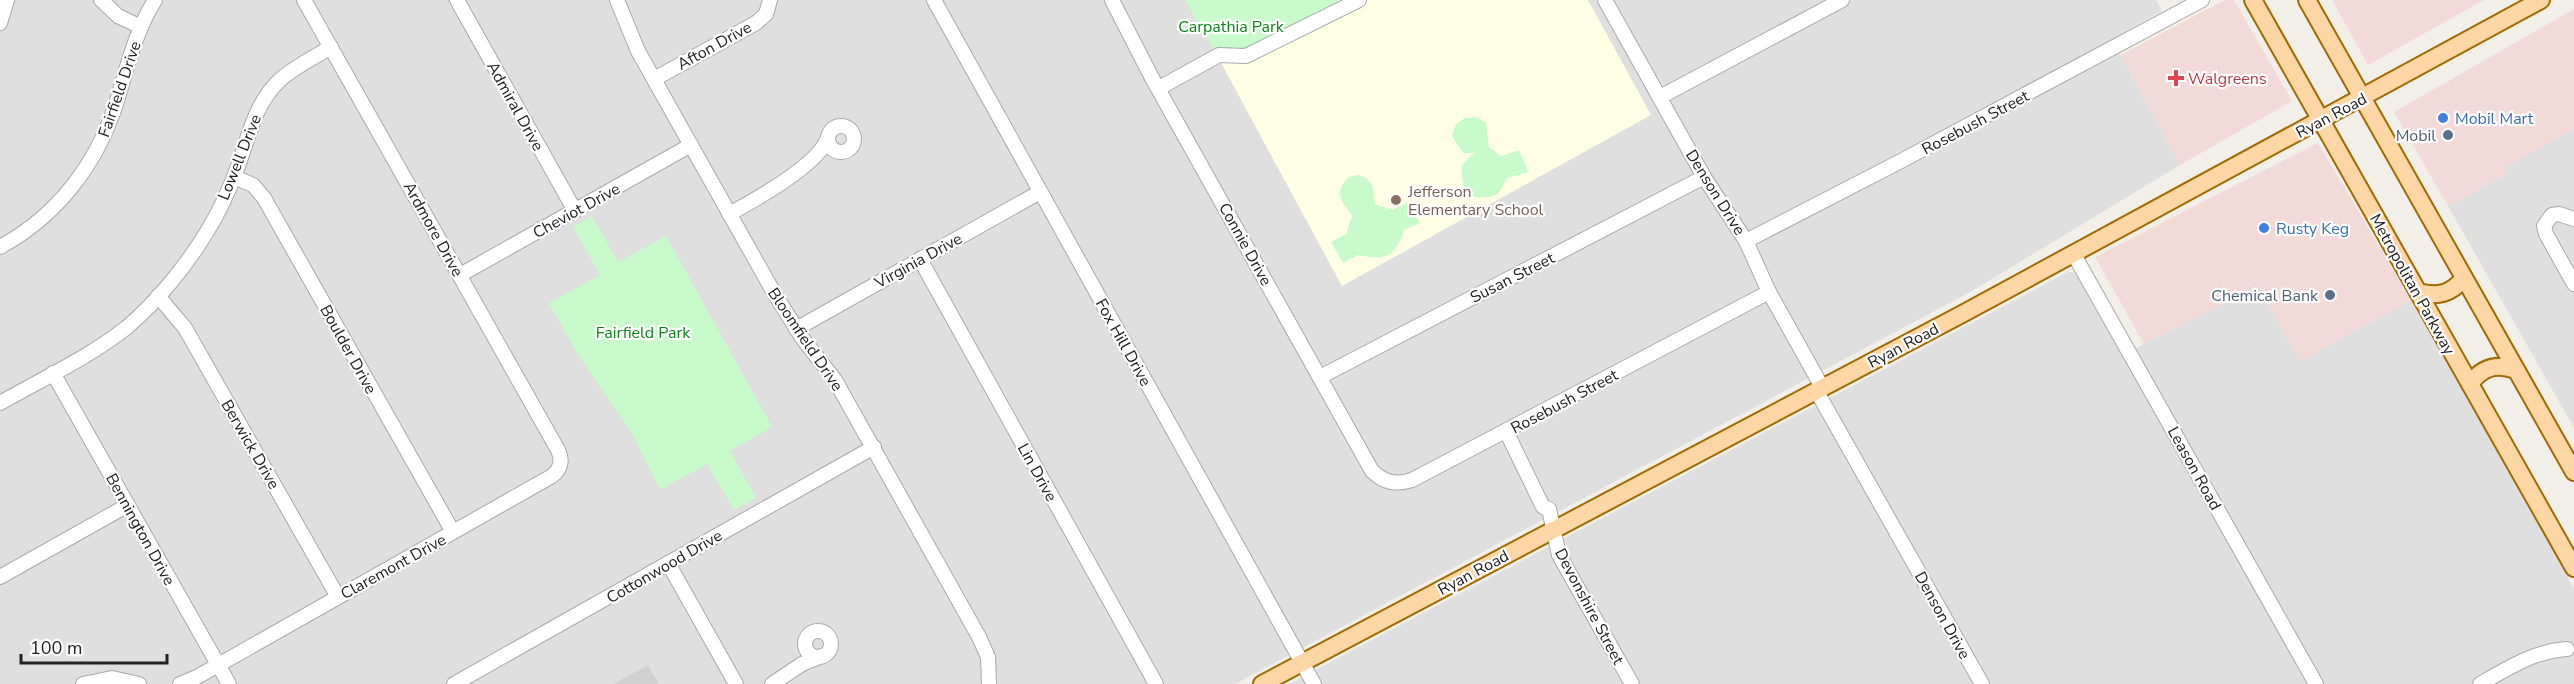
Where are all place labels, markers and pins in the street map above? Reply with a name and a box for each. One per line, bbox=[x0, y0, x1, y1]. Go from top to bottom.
place label: Walgreens bbox=[2188, 68, 2267, 90]
marker: Walgreens bbox=[2169, 71, 2183, 85]
place label: Mobil Mart bbox=[2455, 108, 2534, 130]
marker: Mobil Mart bbox=[2436, 111, 2450, 125]
place label: Mobil bbox=[2396, 125, 2436, 147]
marker: Mobil bbox=[2441, 128, 2455, 142]
place label: Jefferson Elementary School bbox=[1407, 181, 1544, 221]
marker: Jefferson Elementary School bbox=[1389, 193, 1403, 207]
place label: Rusty Keg bbox=[2276, 218, 2349, 240]
marker: Rusty Keg bbox=[2257, 221, 2271, 235]
place label: Chemical Bank bbox=[2211, 285, 2319, 307]
marker: Chemical Bank bbox=[2323, 288, 2337, 302]

